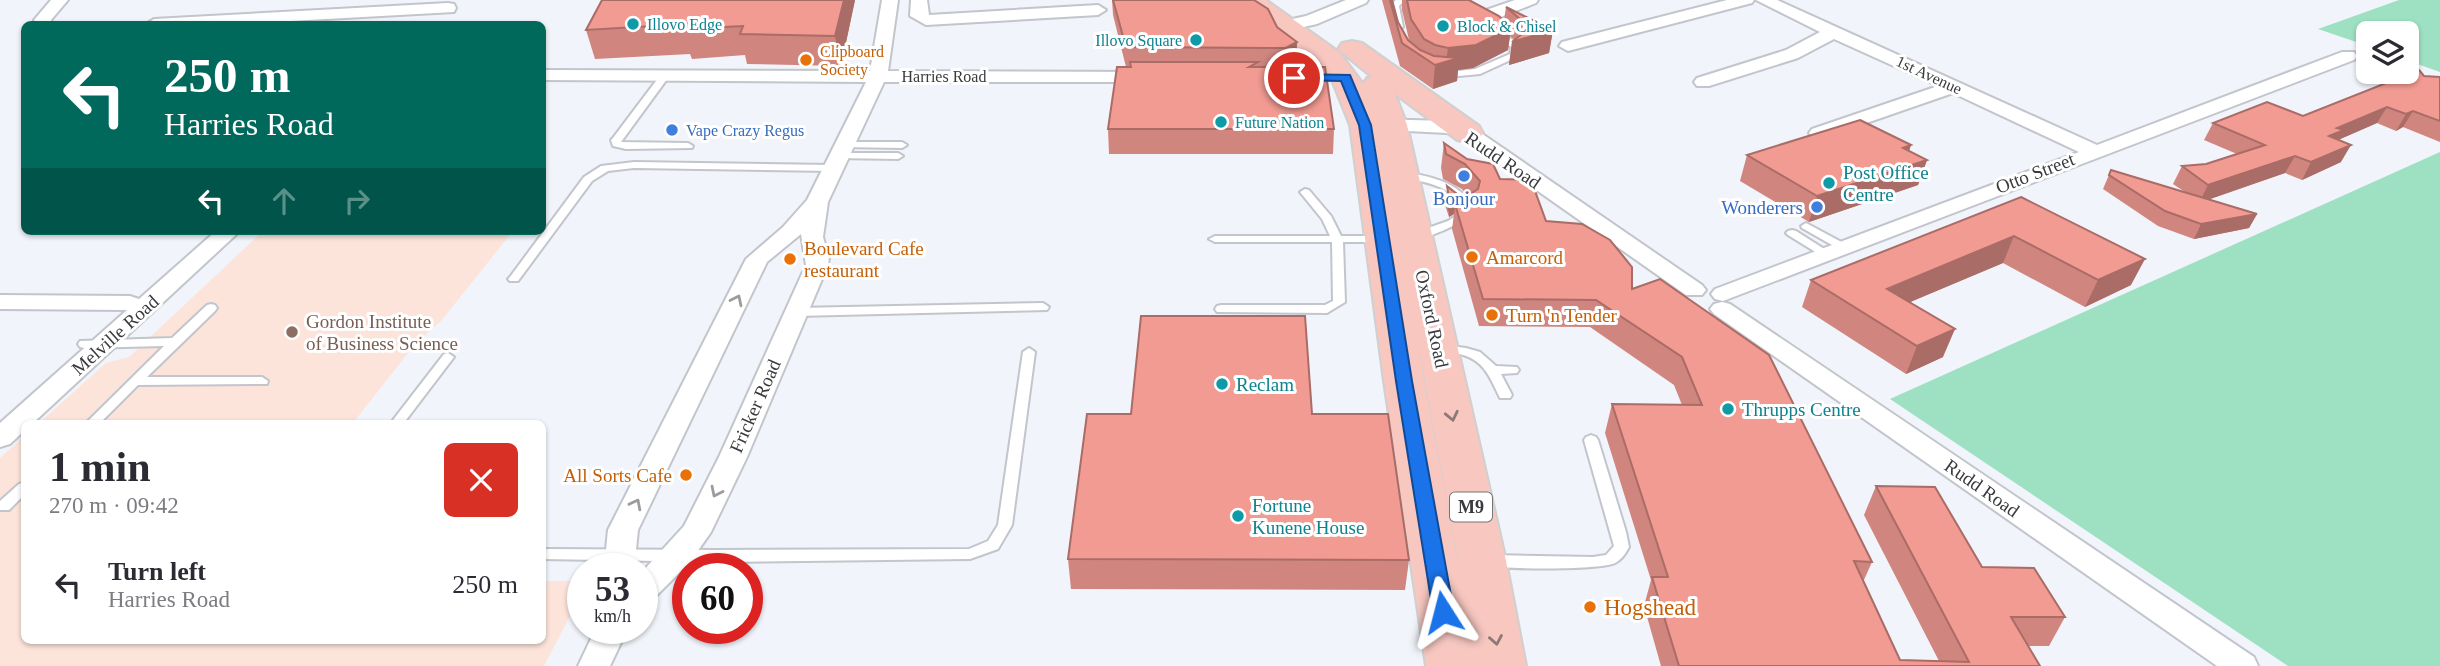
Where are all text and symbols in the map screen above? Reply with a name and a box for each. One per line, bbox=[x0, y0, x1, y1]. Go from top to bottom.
marker: Illovo Edge bbox=[625, 16, 641, 32]
place label: Illovo Edge bbox=[647, 16, 722, 34]
marker: Block & Chisel bbox=[1435, 18, 1451, 34]
place label: Block & Chisel bbox=[1457, 18, 1557, 35]
map controls bbox=[2356, 21, 2419, 84]
button: layers bbox=[2356, 21, 2419, 84]
place label: Illovo Square bbox=[1095, 32, 1182, 50]
marker: Illovo Square bbox=[1188, 32, 1204, 48]
place label: Clipboard Society bbox=[820, 43, 884, 79]
text: 250 m bbox=[164, 48, 291, 103]
pin bbox=[1264, 48, 1324, 108]
icon: left bbox=[49, 49, 140, 140]
marker: Clipboard Society bbox=[798, 52, 814, 68]
street label: 1st Avenue bbox=[1894, 52, 1964, 98]
icon: arrive bbox=[1275, 59, 1313, 97]
street label: Harries Road bbox=[902, 68, 986, 85]
text: Harries Road bbox=[164, 106, 334, 142]
marker: Future Nation bbox=[1213, 114, 1229, 130]
place label: Future Nation bbox=[1235, 114, 1324, 131]
marker: Vape Crazy Regus bbox=[664, 122, 680, 138]
place label: Vape Crazy Regus bbox=[686, 122, 804, 140]
street label: Rudd Road bbox=[1461, 127, 1545, 193]
street label: Otto Street bbox=[1993, 148, 2078, 198]
place label: Post Office Centre bbox=[1843, 162, 1929, 205]
marker: Bonjour bbox=[1456, 168, 1472, 184]
marker: Post Office Centre bbox=[1821, 175, 1837, 191]
icon: left bbox=[192, 182, 230, 220]
icon: ahead bbox=[265, 182, 303, 220]
icon: right bbox=[338, 182, 376, 220]
place label: Bonjour bbox=[1433, 188, 1496, 209]
place label: Wonderers bbox=[1721, 197, 1803, 218]
marker: Wonderers bbox=[1809, 199, 1825, 215]
place label: Boulevard Cafe restaurant bbox=[804, 238, 924, 281]
place label: Amarcord bbox=[1486, 247, 1564, 268]
marker: Amarcord bbox=[1464, 249, 1480, 265]
marker: Boulevard Cafe restaurant bbox=[782, 251, 798, 267]
street label: Oxford Road bbox=[1411, 268, 1453, 370]
street label: Melville Road bbox=[67, 290, 163, 379]
one-way arrow bbox=[728, 295, 742, 307]
place label: Turn 'n Tender bbox=[1506, 305, 1617, 326]
marker: Turn 'n Tender bbox=[1484, 307, 1500, 323]
place label: Gordon Institute of Business Science bbox=[306, 311, 458, 354]
marker: Gordon Institute of Business Science bbox=[284, 324, 300, 340]
street label: Fricker Road bbox=[725, 356, 785, 456]
place label: Reclam bbox=[1236, 374, 1294, 395]
marker: Reclam bbox=[1214, 376, 1230, 392]
place label: Thrupps Centre bbox=[1742, 399, 1861, 420]
marker: Thrupps Centre bbox=[1720, 401, 1736, 417]
one-way arrow bbox=[1444, 410, 1459, 422]
button: close bbox=[444, 443, 518, 517]
text: 1 min bbox=[49, 444, 151, 490]
street label: Rudd Road bbox=[1941, 455, 2024, 522]
place label: All Sorts Cafe bbox=[563, 465, 672, 486]
marker: All Sorts Cafe bbox=[678, 467, 694, 483]
one-way arrow bbox=[710, 485, 724, 497]
road number: M9 bbox=[1450, 492, 1492, 522]
text: 270 m · 09:42 bbox=[49, 493, 179, 518]
place label: Fortune Kunene House bbox=[1252, 495, 1364, 538]
one-way arrow bbox=[628, 499, 642, 511]
marker: Fortune Kunene House bbox=[1230, 508, 1246, 524]
speed limit sign: 60 bbox=[672, 553, 763, 644]
text: Turn left bbox=[108, 557, 206, 586]
icon: left bbox=[49, 566, 87, 604]
text: 250 m bbox=[452, 570, 518, 599]
text: 53 bbox=[595, 570, 630, 609]
position arrow bbox=[1406, 575, 1480, 649]
text: Harries Road bbox=[108, 587, 230, 612]
place label: Hogshead bbox=[1604, 595, 1696, 620]
marker: Hogshead bbox=[1582, 599, 1598, 615]
text: km/h bbox=[594, 606, 631, 626]
one-way arrow bbox=[1488, 634, 1503, 646]

